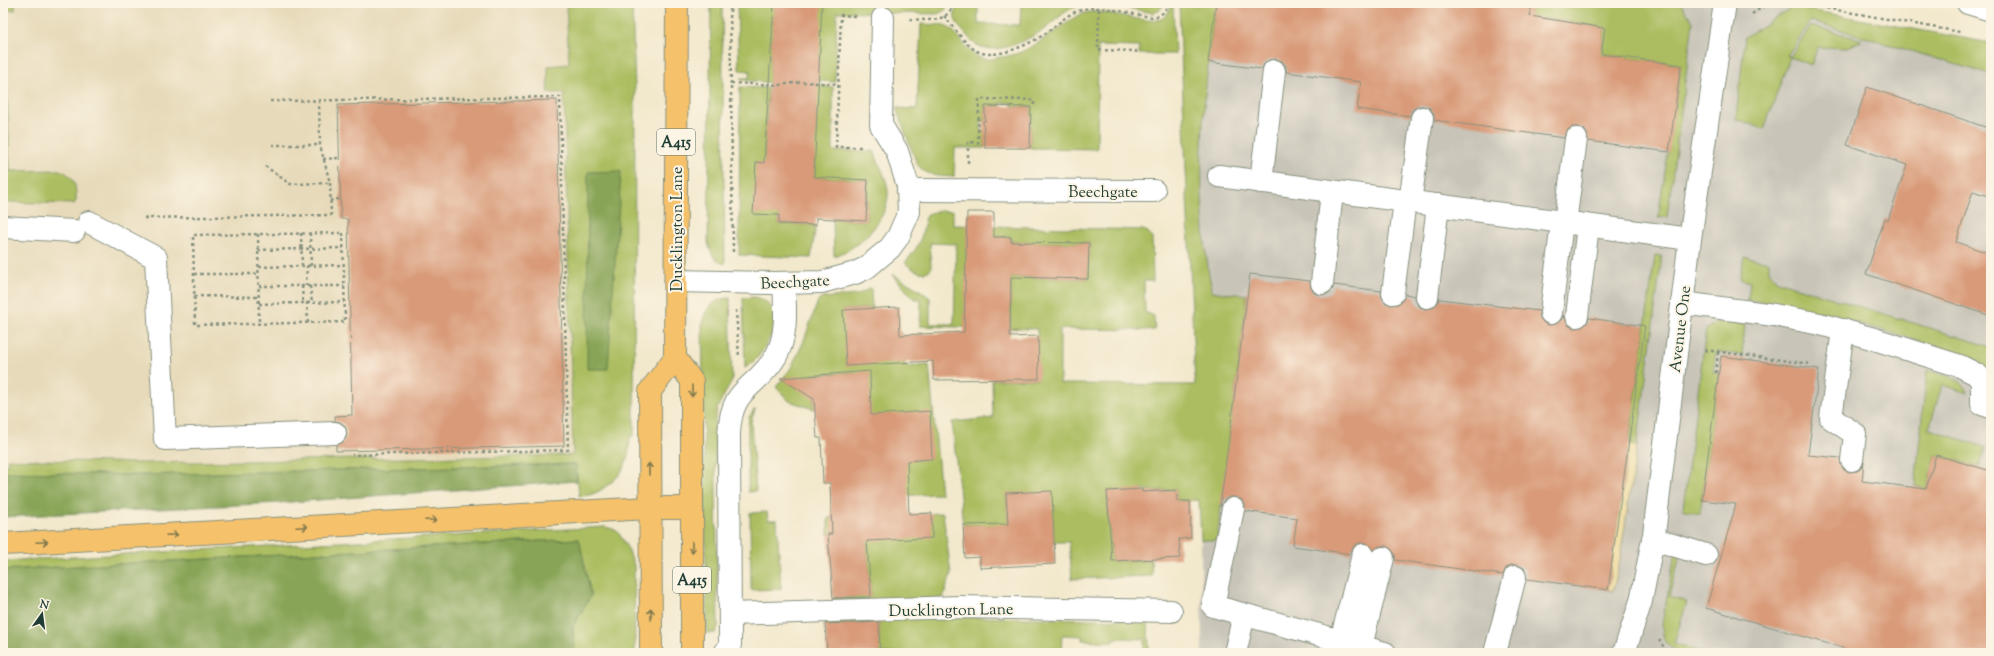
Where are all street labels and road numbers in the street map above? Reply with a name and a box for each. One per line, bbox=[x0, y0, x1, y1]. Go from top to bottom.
road number: A415 bbox=[657, 129, 695, 155]
street label: Ducklington Lane bbox=[667, 167, 690, 291]
street label: Beechgate bbox=[1068, 182, 1138, 205]
street label: Beechgate bbox=[760, 270, 830, 297]
street label: Avenue One bbox=[1665, 285, 1698, 374]
road number: A415 bbox=[673, 567, 711, 593]
street label: Ducklington Lane bbox=[888, 599, 1014, 624]

